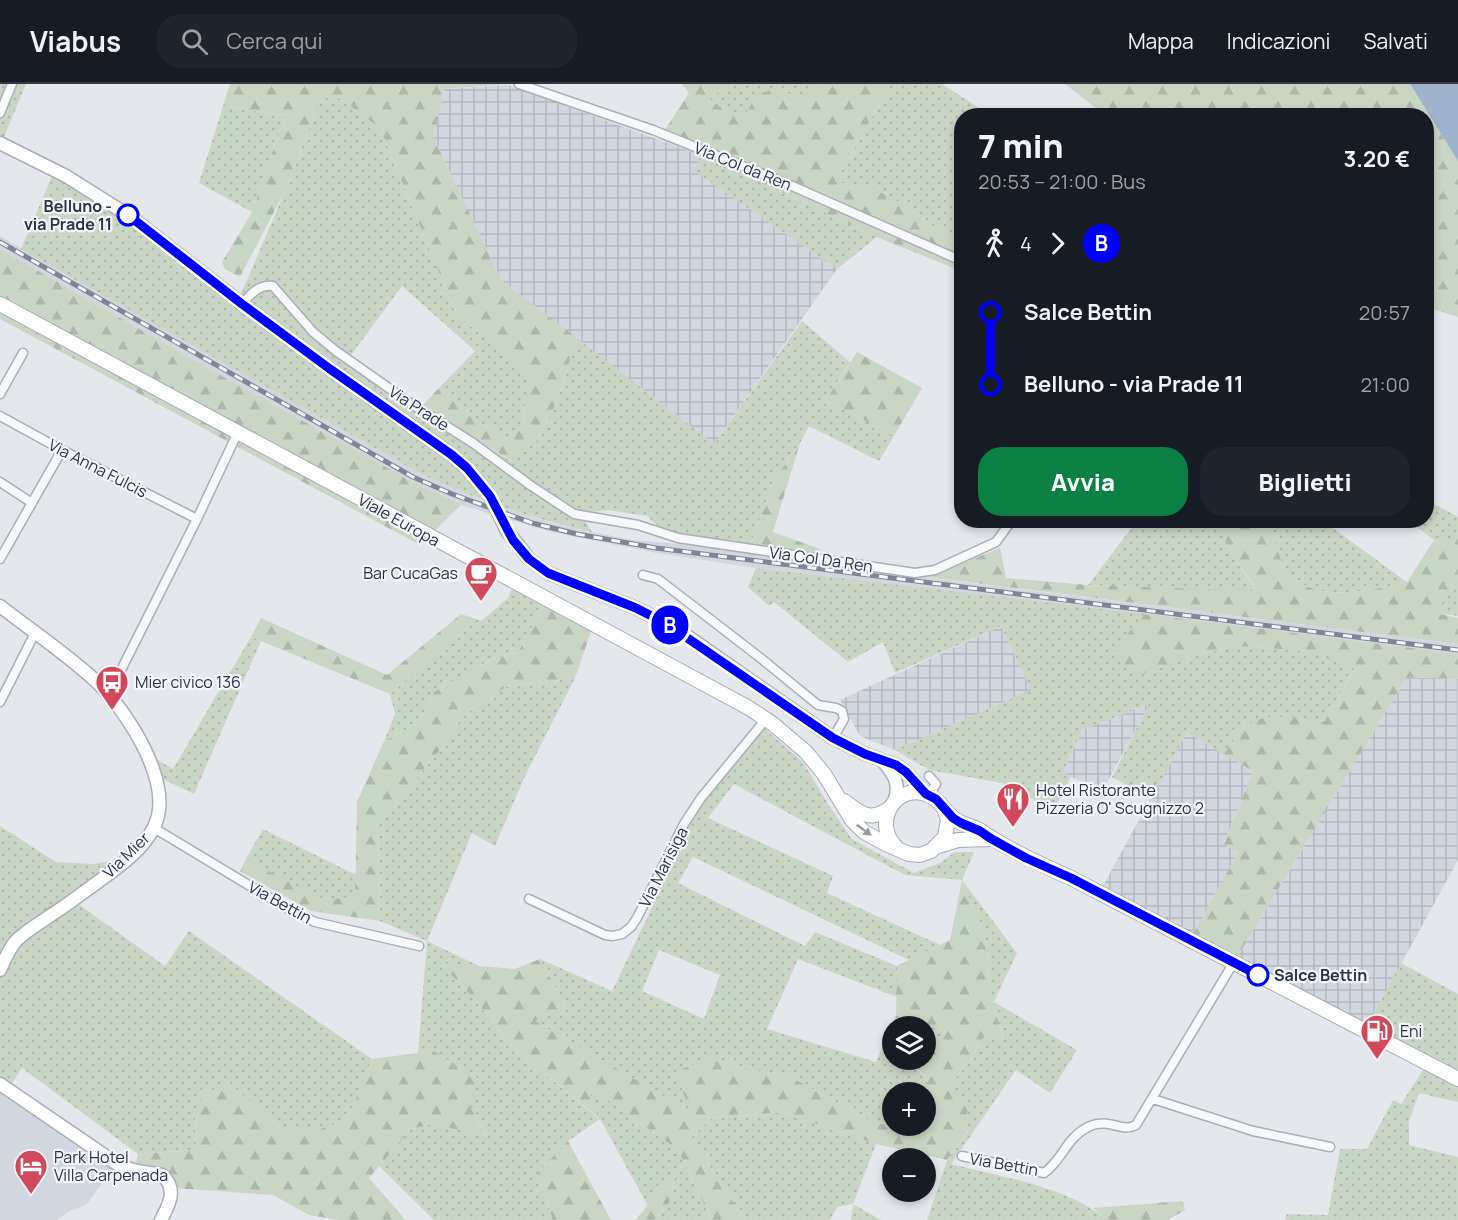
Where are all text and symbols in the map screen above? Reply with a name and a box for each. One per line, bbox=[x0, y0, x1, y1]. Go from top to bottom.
search box bbox=[157, 14, 577, 68]
text: Viabus bbox=[30, 22, 121, 60]
icon: search bbox=[178, 25, 211, 58]
text: Cerca qui bbox=[226, 26, 323, 56]
text: Mappa bbox=[1128, 27, 1194, 55]
text: Indicazioni bbox=[1227, 27, 1330, 55]
text: Salvati bbox=[1363, 27, 1428, 55]
text: 7 min bbox=[978, 123, 1064, 168]
street label: Via Col da Ren bbox=[691, 136, 795, 196]
text: 3.20 € bbox=[1344, 144, 1410, 174]
text: 20:53 – 21:00 · Bus bbox=[978, 168, 1146, 195]
place label: Belluno - via Prade 11 bbox=[24, 195, 112, 235]
marker: Belluno - via Prade 11 bbox=[117, 204, 139, 226]
icon: walk bbox=[978, 227, 1011, 260]
icon: forward bbox=[1041, 227, 1074, 260]
text: B bbox=[1095, 229, 1108, 257]
text: 4 bbox=[1020, 230, 1032, 257]
text: Salce Bettin bbox=[1024, 297, 1152, 327]
text: 20:57 bbox=[1359, 299, 1410, 326]
text: Belluno - via Prade 11 bbox=[1024, 369, 1244, 399]
text: 21:00 bbox=[1360, 371, 1410, 398]
street label: Via Prade bbox=[384, 380, 454, 436]
street label: Via Anna Fulcis bbox=[45, 434, 151, 502]
button: Avvia bbox=[978, 447, 1188, 516]
button: Biglietti bbox=[1200, 447, 1410, 516]
street label: Viale Europa bbox=[354, 488, 444, 552]
street label: Via Col Da Ren bbox=[768, 541, 874, 577]
cafe icon: Bar CucaGas bbox=[463, 555, 499, 602]
place label: Bar CucaGas bbox=[363, 562, 458, 584]
line badge: B bbox=[650, 606, 690, 644]
text: B bbox=[663, 611, 677, 639]
bus stop icon: Mier civico 136 bbox=[94, 664, 130, 711]
place label: Mier civico 136 bbox=[135, 671, 241, 693]
place label: Hotel Ristorante Pizzeria O' Scugnizzo 2 bbox=[1036, 779, 1204, 819]
restaurant icon: Hotel Ristorante Pizzeria O' Scugnizzo 2 bbox=[995, 781, 1031, 828]
street label: Via Marisiga bbox=[633, 823, 693, 911]
one-way arrow bbox=[855, 824, 871, 836]
street label: Via Mier bbox=[98, 827, 154, 883]
street label: Via Bettin bbox=[244, 876, 316, 928]
marker: Salce Bettin bbox=[1247, 964, 1269, 986]
place label: Salce Bettin bbox=[1274, 964, 1367, 986]
fuel station icon: Eni bbox=[1359, 1013, 1395, 1060]
map controls bbox=[882, 1016, 936, 1202]
button: layers bbox=[882, 1016, 936, 1070]
place label: Eni bbox=[1400, 1020, 1422, 1042]
button: + bbox=[882, 1082, 936, 1136]
place label: Park Hotel Villa Carpenada bbox=[54, 1146, 168, 1186]
street label: Via Bettin bbox=[968, 1147, 1040, 1181]
hotel icon: Park Hotel Villa Carpenada bbox=[13, 1148, 49, 1195]
button: − bbox=[882, 1148, 936, 1202]

